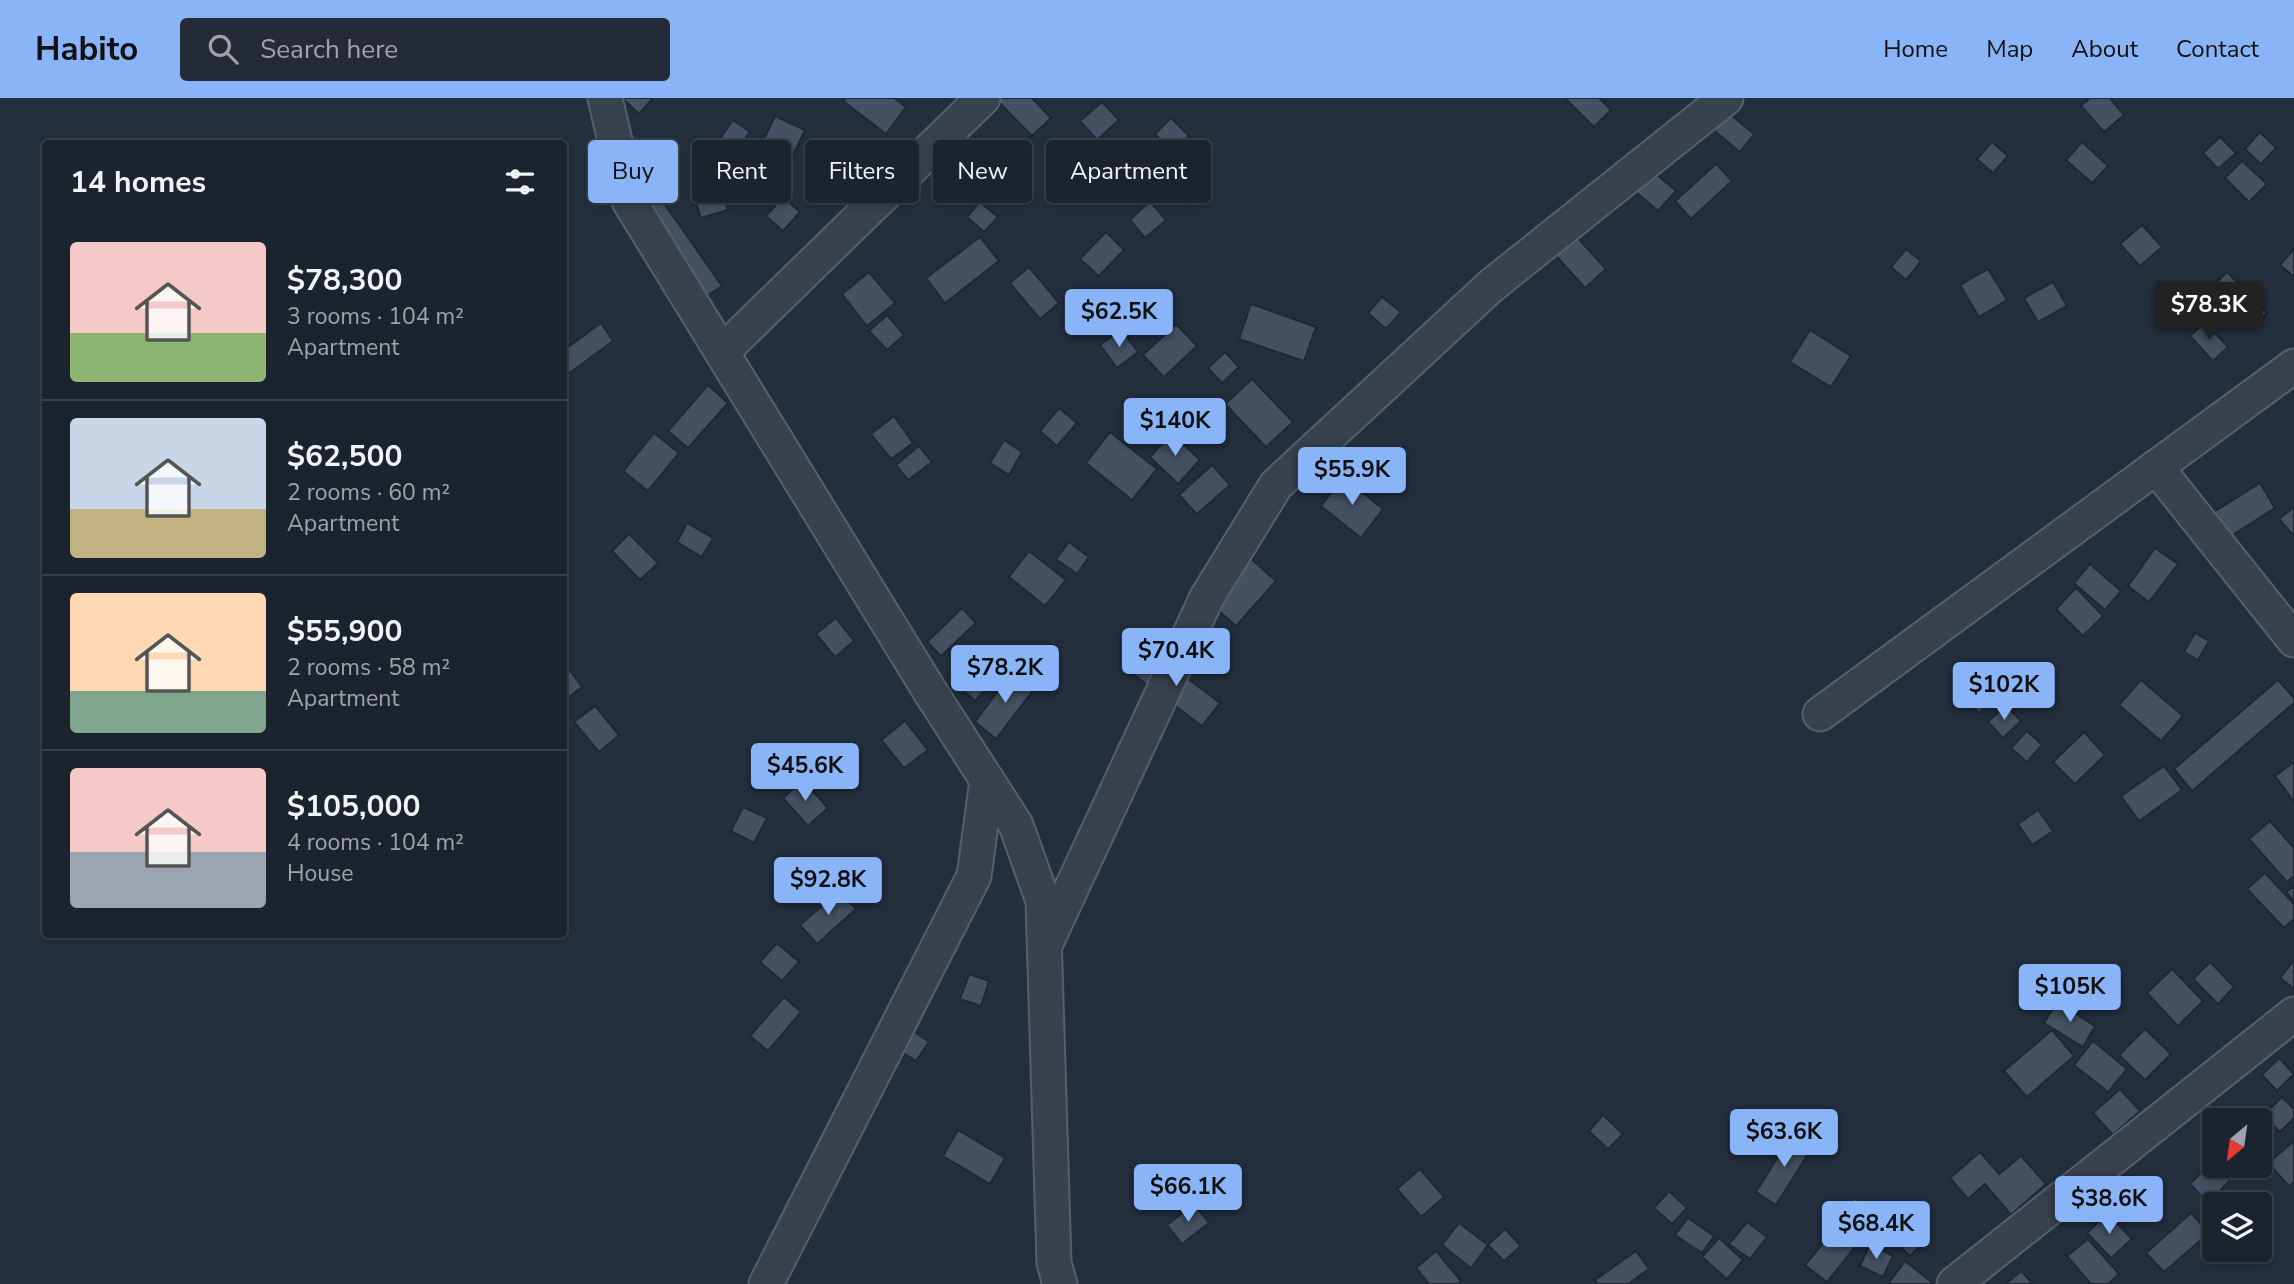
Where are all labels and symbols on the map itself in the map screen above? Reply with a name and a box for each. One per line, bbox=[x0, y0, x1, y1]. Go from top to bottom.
pin: $78.3K bbox=[2152, 282, 2266, 342]
pin: $62.5K bbox=[1062, 289, 1176, 349]
pin: $140K bbox=[1126, 398, 1224, 458]
pin: $55.9K bbox=[1295, 448, 1409, 507]
pin: $70.4K bbox=[1119, 628, 1233, 688]
pin: $78.2K bbox=[948, 646, 1062, 705]
pin: $102K bbox=[1955, 662, 2053, 722]
pin: $45.6K bbox=[748, 744, 862, 803]
pin: $92.8K bbox=[771, 858, 885, 917]
pin: $105K bbox=[2021, 964, 2119, 1024]
north arrow bbox=[2202, 1108, 2272, 1178]
pin: $63.6K bbox=[1727, 1110, 1841, 1169]
pin: $66.1K bbox=[1131, 1164, 1245, 1224]
pin: $38.6K bbox=[2052, 1176, 2166, 1236]
pin: $68.4K bbox=[1819, 1202, 1933, 1261]

